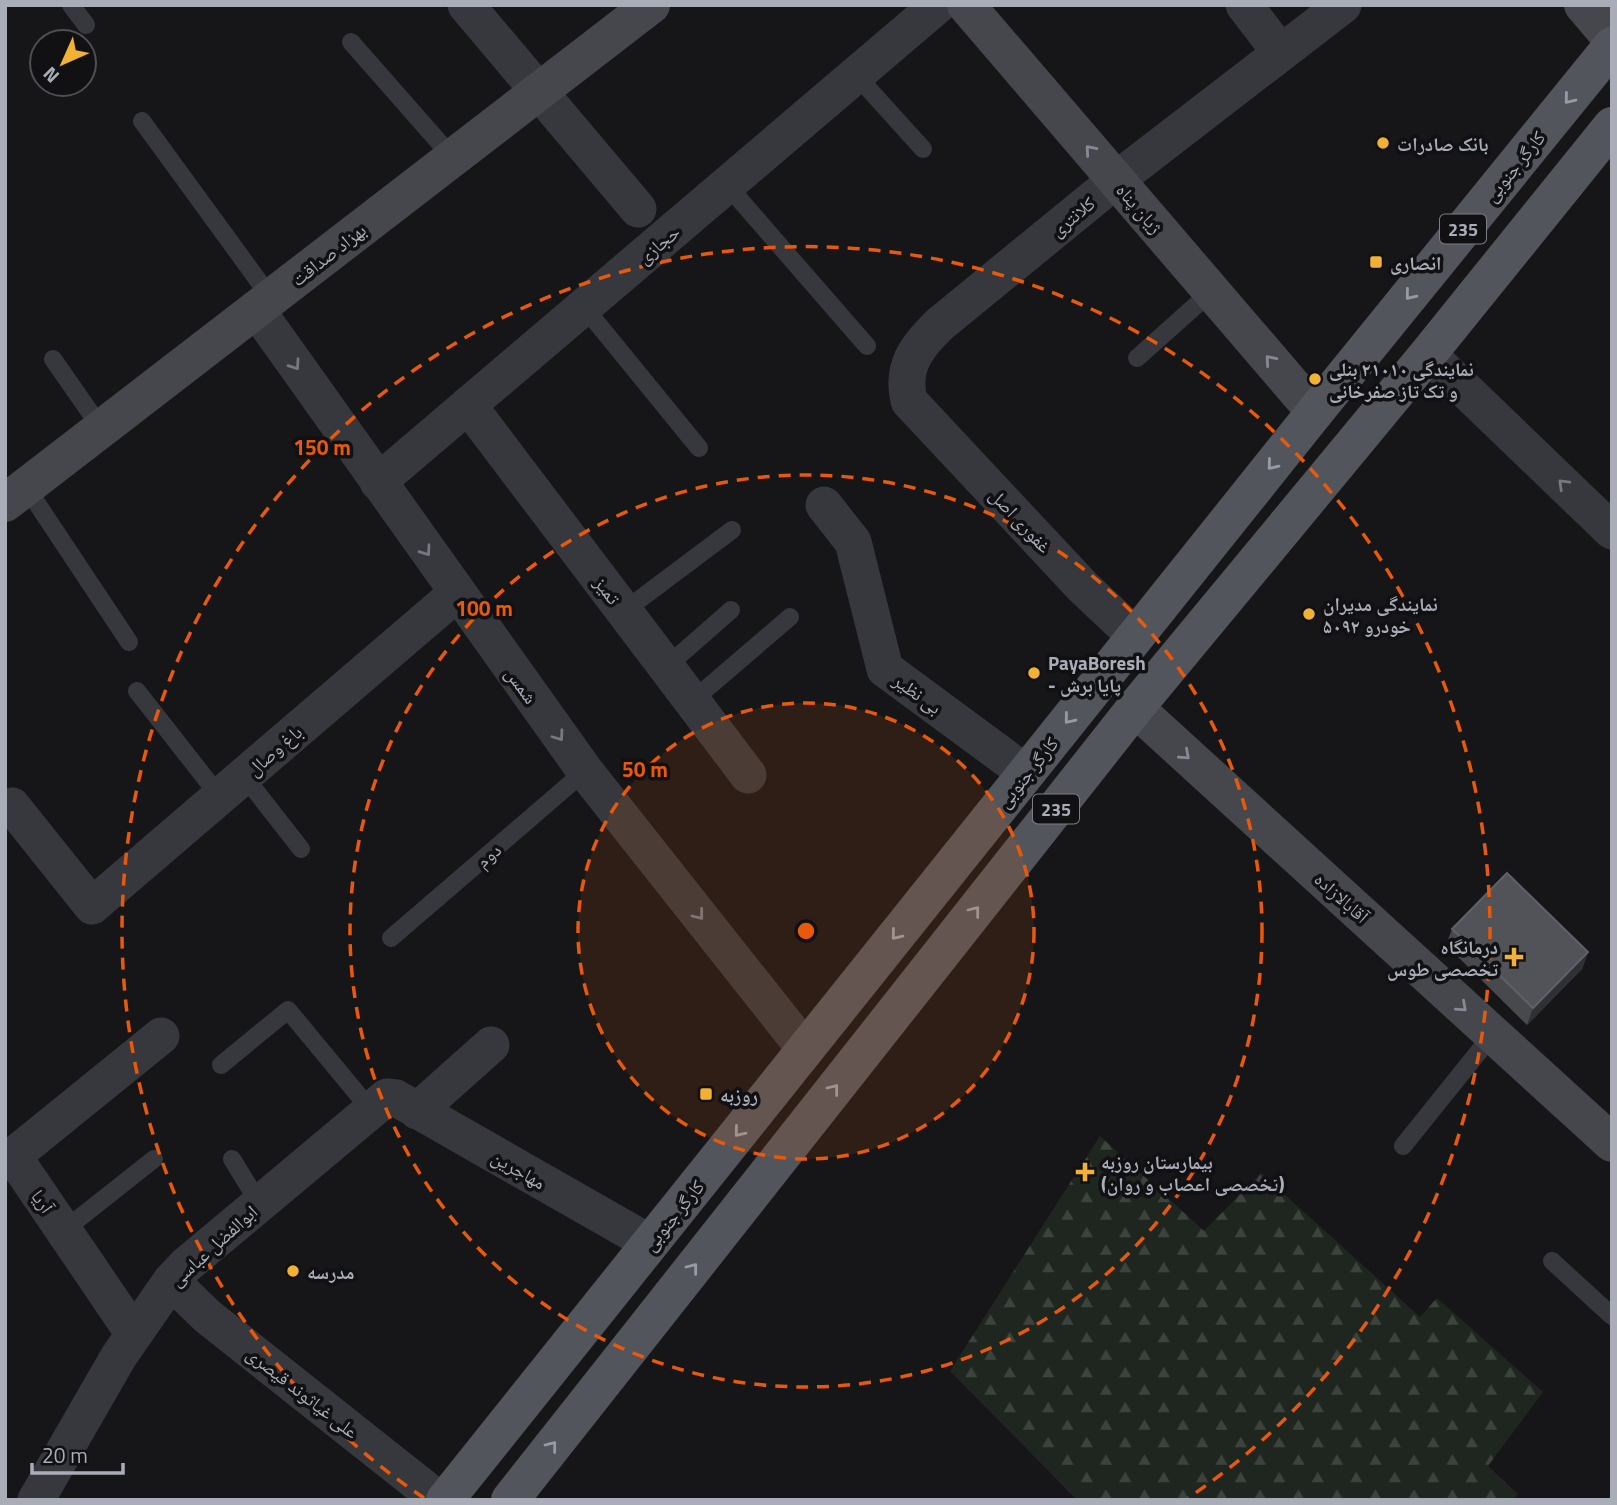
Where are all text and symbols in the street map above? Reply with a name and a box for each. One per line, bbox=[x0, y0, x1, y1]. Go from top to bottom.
north arrow bbox=[28, 28, 98, 98]
text: N bbox=[36, 60, 66, 90]
one-way arrow bbox=[1564, 92, 1577, 104]
street label: کارگر جنوبی bbox=[1476, 124, 1552, 208]
place label: بانک صادرات bbox=[1397, 129, 1488, 158]
marker: بانک صادرات bbox=[1375, 135, 1391, 151]
one-way arrow bbox=[1086, 145, 1098, 158]
street label: ژیان پناه bbox=[1110, 176, 1170, 240]
street label: کلانتری bbox=[1043, 189, 1101, 243]
road number: 235 bbox=[1440, 214, 1486, 244]
street label: بهزاد صداقت bbox=[284, 215, 372, 293]
street label: حجازی bbox=[630, 217, 686, 271]
place label: انصاری bbox=[1390, 248, 1441, 277]
marker: انصاری bbox=[1368, 254, 1384, 270]
one-way arrow bbox=[1405, 287, 1418, 299]
place label: نمایندگی ۲۱۰۱۰ بنلی و تک تاز صفرخانی bbox=[1329, 354, 1474, 405]
one-way arrow bbox=[1266, 355, 1278, 368]
one-way arrow bbox=[287, 357, 299, 370]
marker: نمایندگی ۲۱۰۱۰ بنلی و تک تاز صفرخانی bbox=[1307, 371, 1323, 387]
text: 150 m bbox=[293, 431, 351, 463]
one-way arrow bbox=[1268, 456, 1280, 469]
one-way arrow bbox=[1558, 480, 1571, 493]
street label: غفوری اصل bbox=[983, 481, 1059, 559]
one-way arrow bbox=[418, 543, 430, 556]
street label: تمیز bbox=[587, 569, 629, 611]
place label: نمایندگی مدیران خودرو ۵۰۹۲ bbox=[1323, 589, 1438, 640]
text: 100 m bbox=[455, 592, 513, 624]
marker: نمایندگی مدیران خودرو ۵۰۹۲ bbox=[1301, 606, 1317, 622]
place label: PayaBoresh - پایا برش bbox=[1048, 648, 1146, 699]
street label: شمس bbox=[499, 660, 545, 710]
street label: بی نظیر bbox=[887, 665, 948, 721]
marker: PayaBoresh - پایا برش bbox=[1026, 665, 1042, 681]
one-way arrow bbox=[1065, 711, 1077, 724]
street label: باغ وصال bbox=[240, 718, 308, 782]
one-way arrow bbox=[551, 728, 563, 741]
street label: کارگر جنوبی bbox=[989, 730, 1065, 814]
one-way arrow bbox=[1177, 746, 1190, 759]
text: 50 m bbox=[622, 753, 668, 785]
road number: 235 bbox=[1033, 794, 1079, 824]
street label: دوم bbox=[469, 835, 507, 874]
street label: آقابالازاده bbox=[1308, 865, 1377, 930]
one-way arrow bbox=[967, 906, 980, 918]
one-way arrow bbox=[690, 907, 703, 920]
centre of rings bbox=[794, 919, 818, 943]
one-way arrow bbox=[892, 928, 905, 940]
place label: درمانگاه تخصصی طوس bbox=[1387, 932, 1499, 983]
marker: درمانگاه تخصصی طوس bbox=[1504, 947, 1524, 967]
one-way arrow bbox=[1454, 998, 1467, 1011]
place label: روزبه bbox=[720, 1080, 758, 1109]
one-way arrow bbox=[826, 1085, 839, 1097]
marker: روزبه bbox=[698, 1086, 714, 1102]
one-way arrow bbox=[734, 1124, 747, 1136]
street label: مهاجرین bbox=[487, 1142, 551, 1196]
place label: بیمارستان روزبه (تخصصی اعصاب و روان) bbox=[1101, 1147, 1285, 1198]
marker: بیمارستان روزبه (تخصصی اعصاب و روان) bbox=[1075, 1162, 1095, 1182]
street label: کارگر جنوبی bbox=[635, 1173, 711, 1257]
street label: آریا bbox=[24, 1183, 62, 1220]
street label: ابوالفضل عباسی bbox=[162, 1197, 264, 1293]
place label: مدرسه bbox=[307, 1257, 355, 1286]
marker: مدرسه bbox=[285, 1263, 301, 1279]
one-way arrow bbox=[685, 1263, 698, 1275]
street label: علی غیاثوند قیصری bbox=[241, 1339, 366, 1445]
scale bar bbox=[32, 1432, 122, 1476]
text: 20 m bbox=[42, 1439, 88, 1471]
one-way arrow bbox=[544, 1442, 557, 1454]

